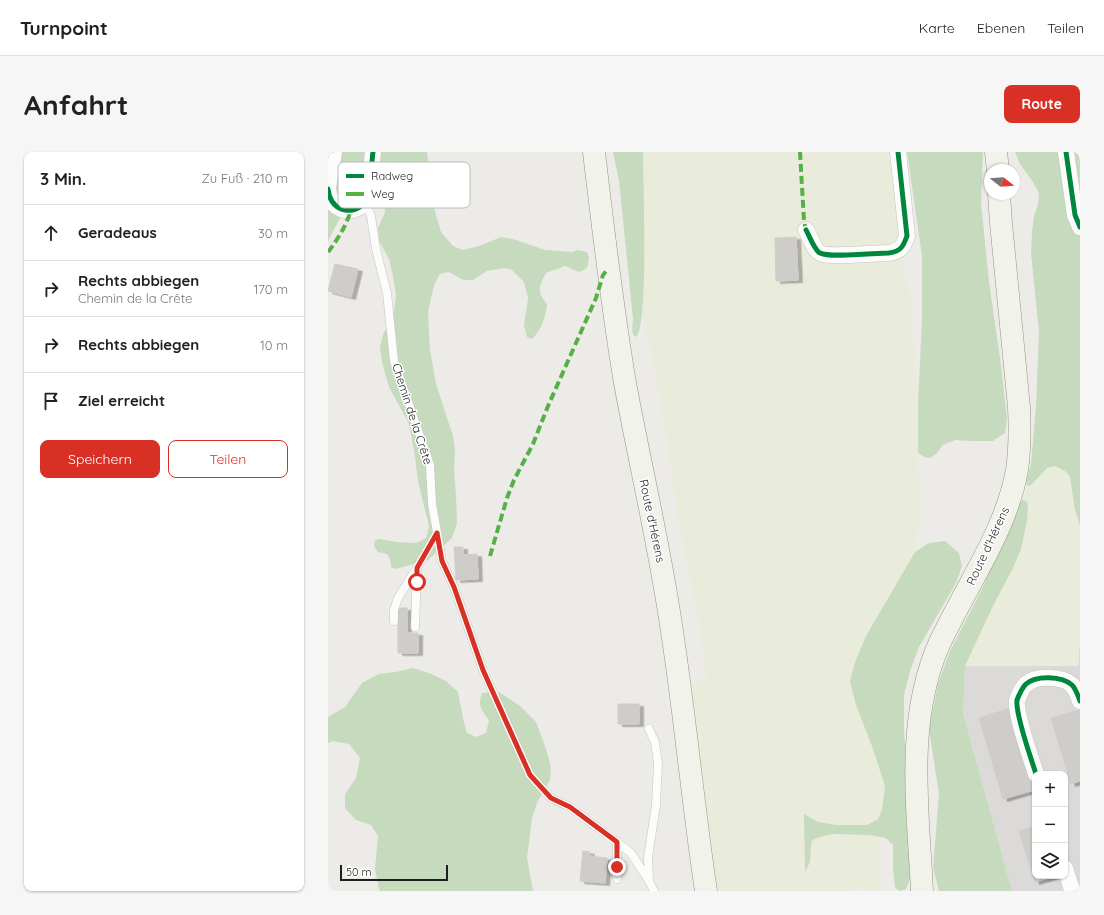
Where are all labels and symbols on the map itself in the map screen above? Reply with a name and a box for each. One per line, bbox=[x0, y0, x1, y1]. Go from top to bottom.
legend bbox=[338, 162, 470, 208]
north arrow bbox=[984, 164, 1020, 200]
text: Radweg bbox=[371, 169, 413, 183]
text: Weg bbox=[371, 187, 395, 201]
street label: Chemin de la Crête bbox=[389, 361, 436, 467]
street label: Route d'Hérens bbox=[636, 478, 669, 564]
street label: Route d'Hérens bbox=[963, 504, 1012, 587]
route start bbox=[408, 573, 426, 591]
route end bbox=[608, 858, 626, 876]
scale bar bbox=[340, 863, 448, 882]

